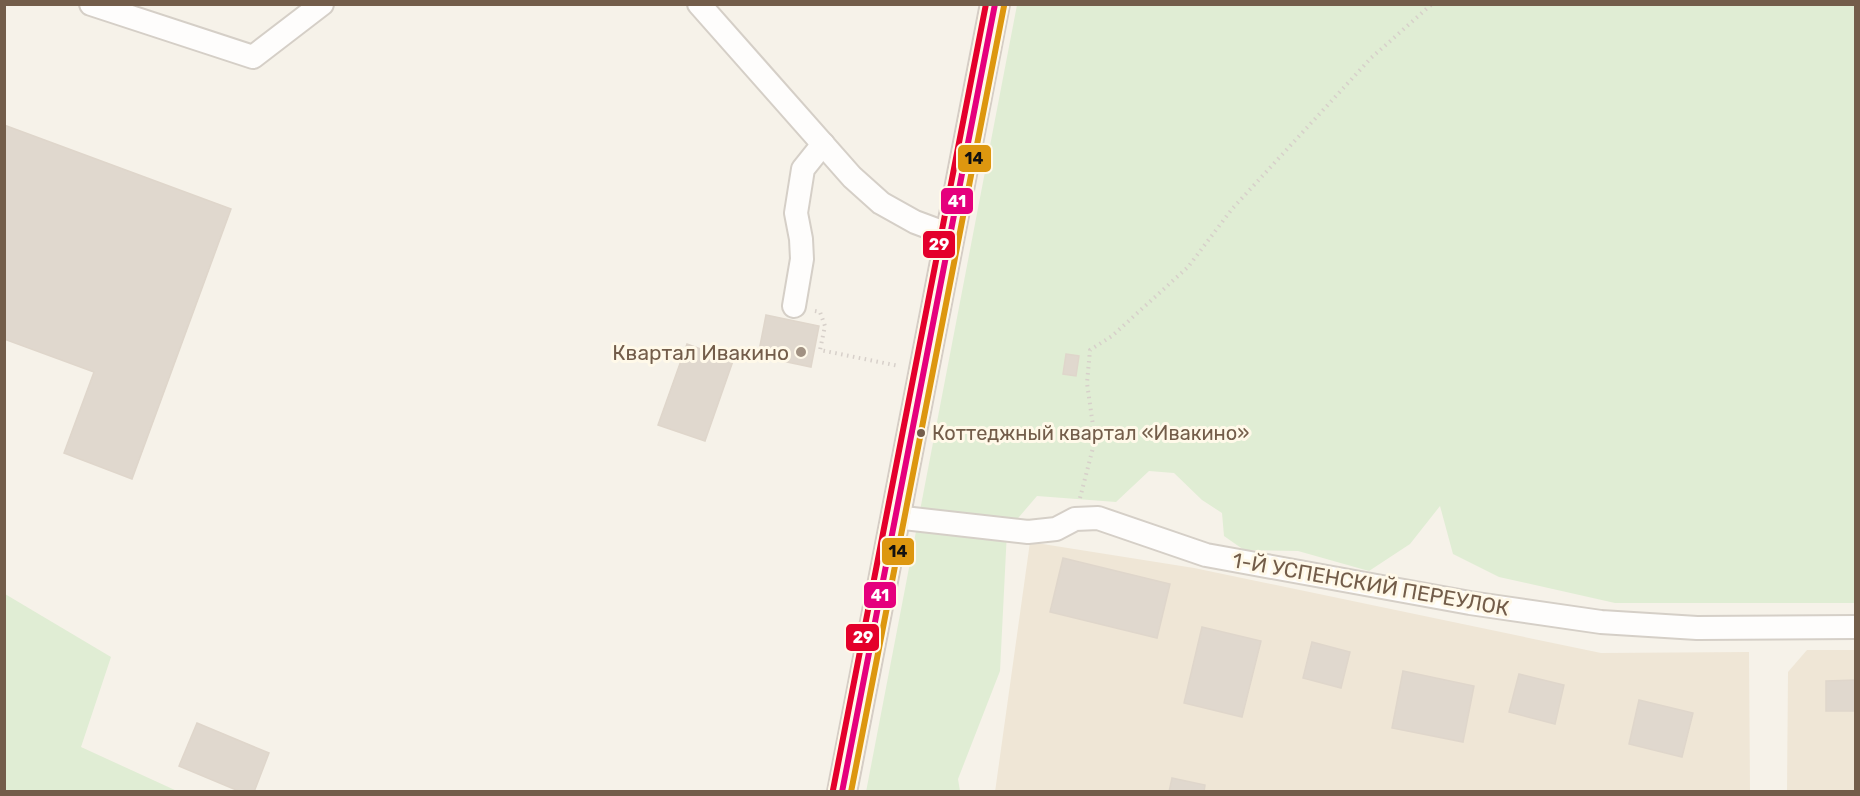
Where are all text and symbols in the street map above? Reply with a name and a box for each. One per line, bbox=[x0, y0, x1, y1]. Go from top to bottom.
line badge: 14 bbox=[957, 144, 992, 173]
text: 14 bbox=[965, 149, 984, 168]
line badge: 41 bbox=[940, 187, 974, 215]
text: 41 bbox=[948, 192, 966, 211]
line badge: 29 bbox=[922, 230, 956, 259]
text: 29 bbox=[929, 235, 949, 254]
place label: Квартал Ивакино bbox=[612, 340, 789, 365]
marker: Квартал Ивакино bbox=[794, 345, 808, 359]
place label: Коттеджный квартал «Ивакино» bbox=[932, 421, 1249, 445]
marker: Коттеджный квартал «Ивакино» bbox=[915, 427, 927, 439]
line badge: 14 bbox=[881, 537, 915, 566]
text: 14 bbox=[889, 542, 908, 561]
street label: 1-Й УСПЕНСКИЙ ПЕРЕУЛОК bbox=[1231, 547, 1511, 621]
line badge: 41 bbox=[863, 581, 897, 609]
text: 41 bbox=[871, 586, 889, 605]
line badge: 29 bbox=[845, 623, 880, 652]
text: 29 bbox=[853, 628, 873, 647]

